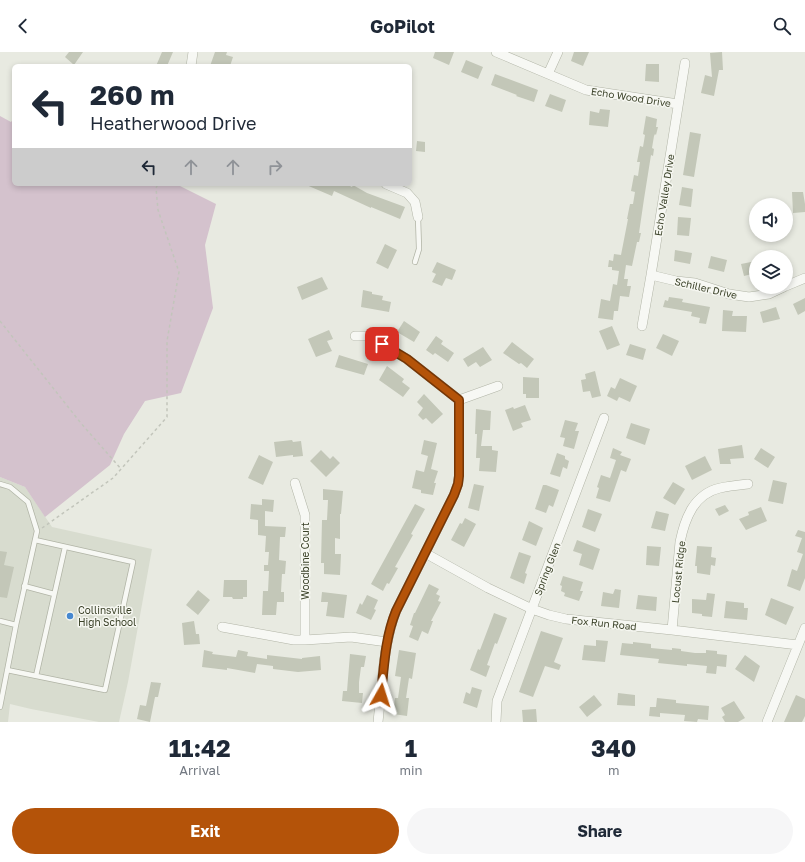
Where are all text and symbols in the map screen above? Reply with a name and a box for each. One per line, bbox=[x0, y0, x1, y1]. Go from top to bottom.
icon: back bbox=[12, 15, 34, 37]
text: GoPilot bbox=[370, 15, 435, 37]
icon: search bbox=[771, 15, 793, 37]
text: 260 m bbox=[90, 78, 175, 111]
icon: left bbox=[24, 80, 76, 132]
street label: Echo Wood Drive bbox=[590, 85, 672, 109]
text: Heatherwood Drive bbox=[90, 112, 256, 134]
street label: Echo Valley Drive bbox=[652, 153, 676, 237]
icon: left bbox=[138, 156, 160, 178]
icon: ahead bbox=[180, 156, 202, 178]
icon: ahead bbox=[222, 156, 244, 178]
icon: right bbox=[264, 156, 286, 178]
map controls bbox=[749, 198, 793, 294]
button: sound bbox=[749, 198, 793, 242]
button: layers bbox=[749, 250, 793, 294]
street label: Schiller Drive bbox=[673, 275, 739, 301]
pin bbox=[365, 327, 399, 361]
icon: arrive bbox=[371, 333, 393, 355]
street label: Woodbine Court bbox=[299, 522, 311, 600]
street label: Locust Ridge bbox=[669, 540, 687, 604]
street label: Spring Glen bbox=[531, 541, 563, 597]
place label: Collinsville High School bbox=[78, 604, 136, 628]
marker: Collinsville High School bbox=[65, 611, 75, 621]
street label: Fox Run Road bbox=[571, 614, 637, 632]
position arrow bbox=[360, 674, 402, 716]
text: 11:42 bbox=[169, 733, 231, 762]
text: 1 bbox=[405, 733, 417, 762]
text: 340 bbox=[591, 733, 636, 762]
text: Arrival bbox=[179, 762, 220, 778]
text: min bbox=[399, 762, 422, 778]
text: m bbox=[608, 762, 619, 778]
button: Exit bbox=[12, 808, 399, 854]
button: Share bbox=[407, 808, 793, 854]

